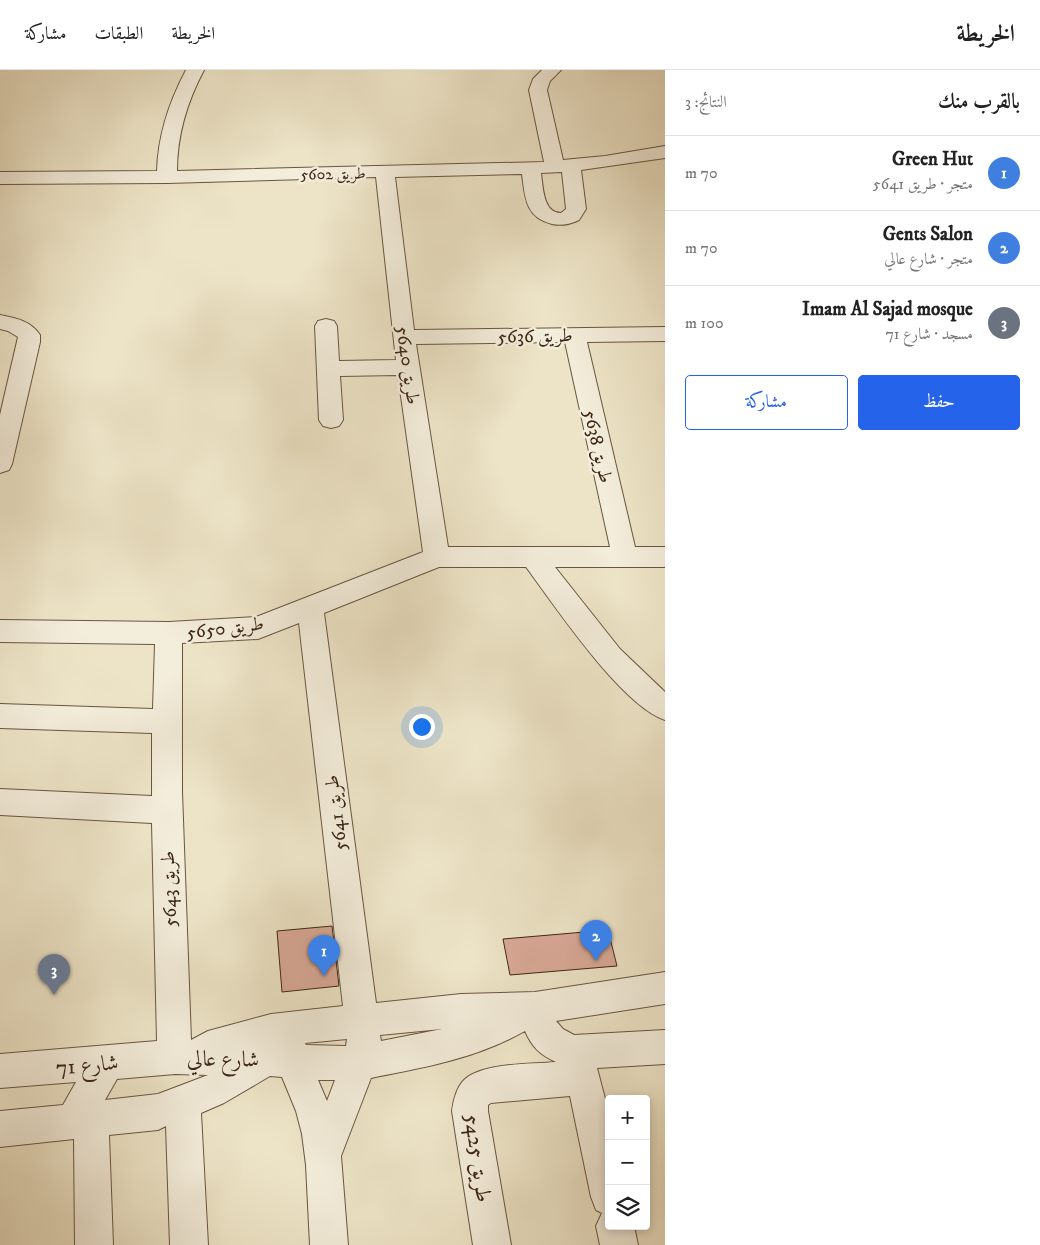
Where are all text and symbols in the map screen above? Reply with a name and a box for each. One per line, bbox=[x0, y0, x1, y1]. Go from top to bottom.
text: الخريطة bbox=[957, 19, 1015, 49]
text: مشاركة bbox=[25, 23, 66, 45]
text: الطبقات bbox=[94, 23, 143, 45]
text: الخريطة bbox=[171, 23, 215, 45]
text: بالقرب منك bbox=[938, 89, 1020, 115]
text: النتائج: 3 bbox=[685, 92, 727, 112]
text: Green Hut bbox=[892, 148, 973, 171]
street label: طريق 5602 bbox=[300, 163, 366, 185]
text: 70 m bbox=[685, 163, 718, 183]
text: 1 bbox=[1001, 163, 1007, 183]
text: متجر · طريق 5641 bbox=[873, 174, 973, 194]
text: Gents Salon bbox=[883, 223, 973, 246]
text: 70 m bbox=[685, 238, 718, 258]
text: 2 bbox=[1000, 238, 1008, 258]
text: متجر · شارع عالي bbox=[884, 249, 973, 269]
text: Imam Al Sajad mosque bbox=[802, 298, 973, 321]
text: 100 m bbox=[685, 313, 724, 333]
text: 3 bbox=[1001, 313, 1007, 333]
street label: طريق 5640 bbox=[391, 324, 424, 406]
street label: طريق 5636 bbox=[497, 324, 573, 349]
text: مسجد · شارع 71 bbox=[885, 324, 973, 344]
button: مشاركة bbox=[685, 375, 848, 430]
button: حفظ bbox=[858, 375, 1020, 430]
street label: طريق 5638 bbox=[578, 407, 617, 485]
street label: طريق 5650 bbox=[185, 612, 265, 645]
your location bbox=[409, 714, 435, 740]
street label: طريق 5641 bbox=[320, 774, 353, 852]
street label: طريق 5643 bbox=[157, 850, 182, 927]
pin: 2 bbox=[580, 920, 612, 961]
pin: 1 bbox=[308, 935, 340, 976]
pin: 3 bbox=[38, 954, 70, 995]
street label: شارع عالي bbox=[187, 1045, 259, 1078]
street label: شارع 71 bbox=[55, 1049, 120, 1086]
map controls bbox=[605, 1095, 650, 1230]
button: + bbox=[605, 1095, 650, 1140]
street label: طريق 5425 bbox=[458, 1112, 497, 1204]
button: − bbox=[605, 1140, 650, 1185]
button: layers bbox=[605, 1185, 650, 1230]

